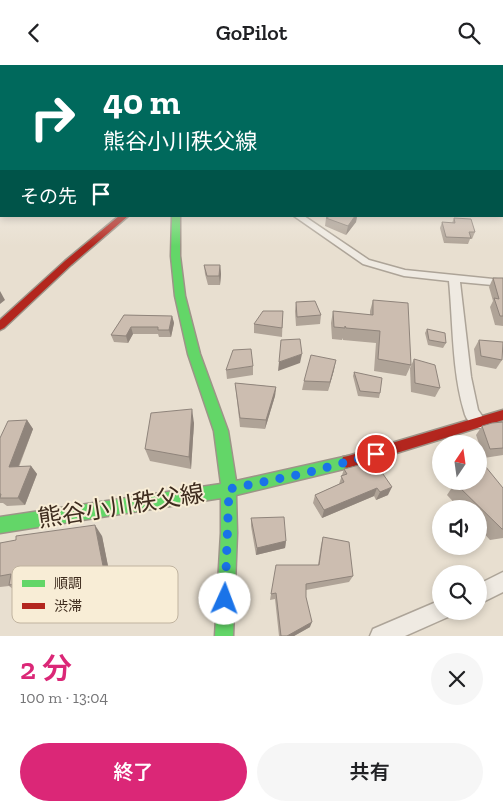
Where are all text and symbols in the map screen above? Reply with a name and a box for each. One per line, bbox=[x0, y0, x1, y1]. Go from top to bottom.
icon: back bbox=[20, 19, 48, 47]
text: GoPilot bbox=[216, 19, 287, 46]
icon: search bbox=[455, 19, 483, 47]
text: 40 m bbox=[103, 81, 180, 123]
icon: right bbox=[20, 85, 85, 150]
text: 熊谷小川秩父線 bbox=[103, 128, 257, 155]
icon: arrive bbox=[87, 180, 115, 208]
text: その先 bbox=[20, 185, 77, 208]
pin bbox=[355, 433, 397, 475]
north arrow bbox=[432, 435, 488, 490]
map controls bbox=[432, 435, 487, 620]
icon: arrive bbox=[362, 440, 390, 468]
street label: 熊谷小川秩父線 bbox=[36, 478, 206, 533]
button: sound bbox=[432, 500, 487, 555]
button: search bbox=[432, 565, 487, 620]
legend bbox=[12, 566, 178, 623]
position arrow bbox=[198, 572, 250, 624]
text: 順調 bbox=[54, 575, 82, 592]
text: 渋滞 bbox=[54, 598, 82, 615]
text: 2 分 bbox=[20, 651, 72, 687]
button: close bbox=[431, 653, 483, 705]
text: 100 m · 13:04 bbox=[20, 688, 108, 707]
button: 終了 bbox=[20, 743, 247, 801]
button: 共有 bbox=[257, 743, 483, 801]

